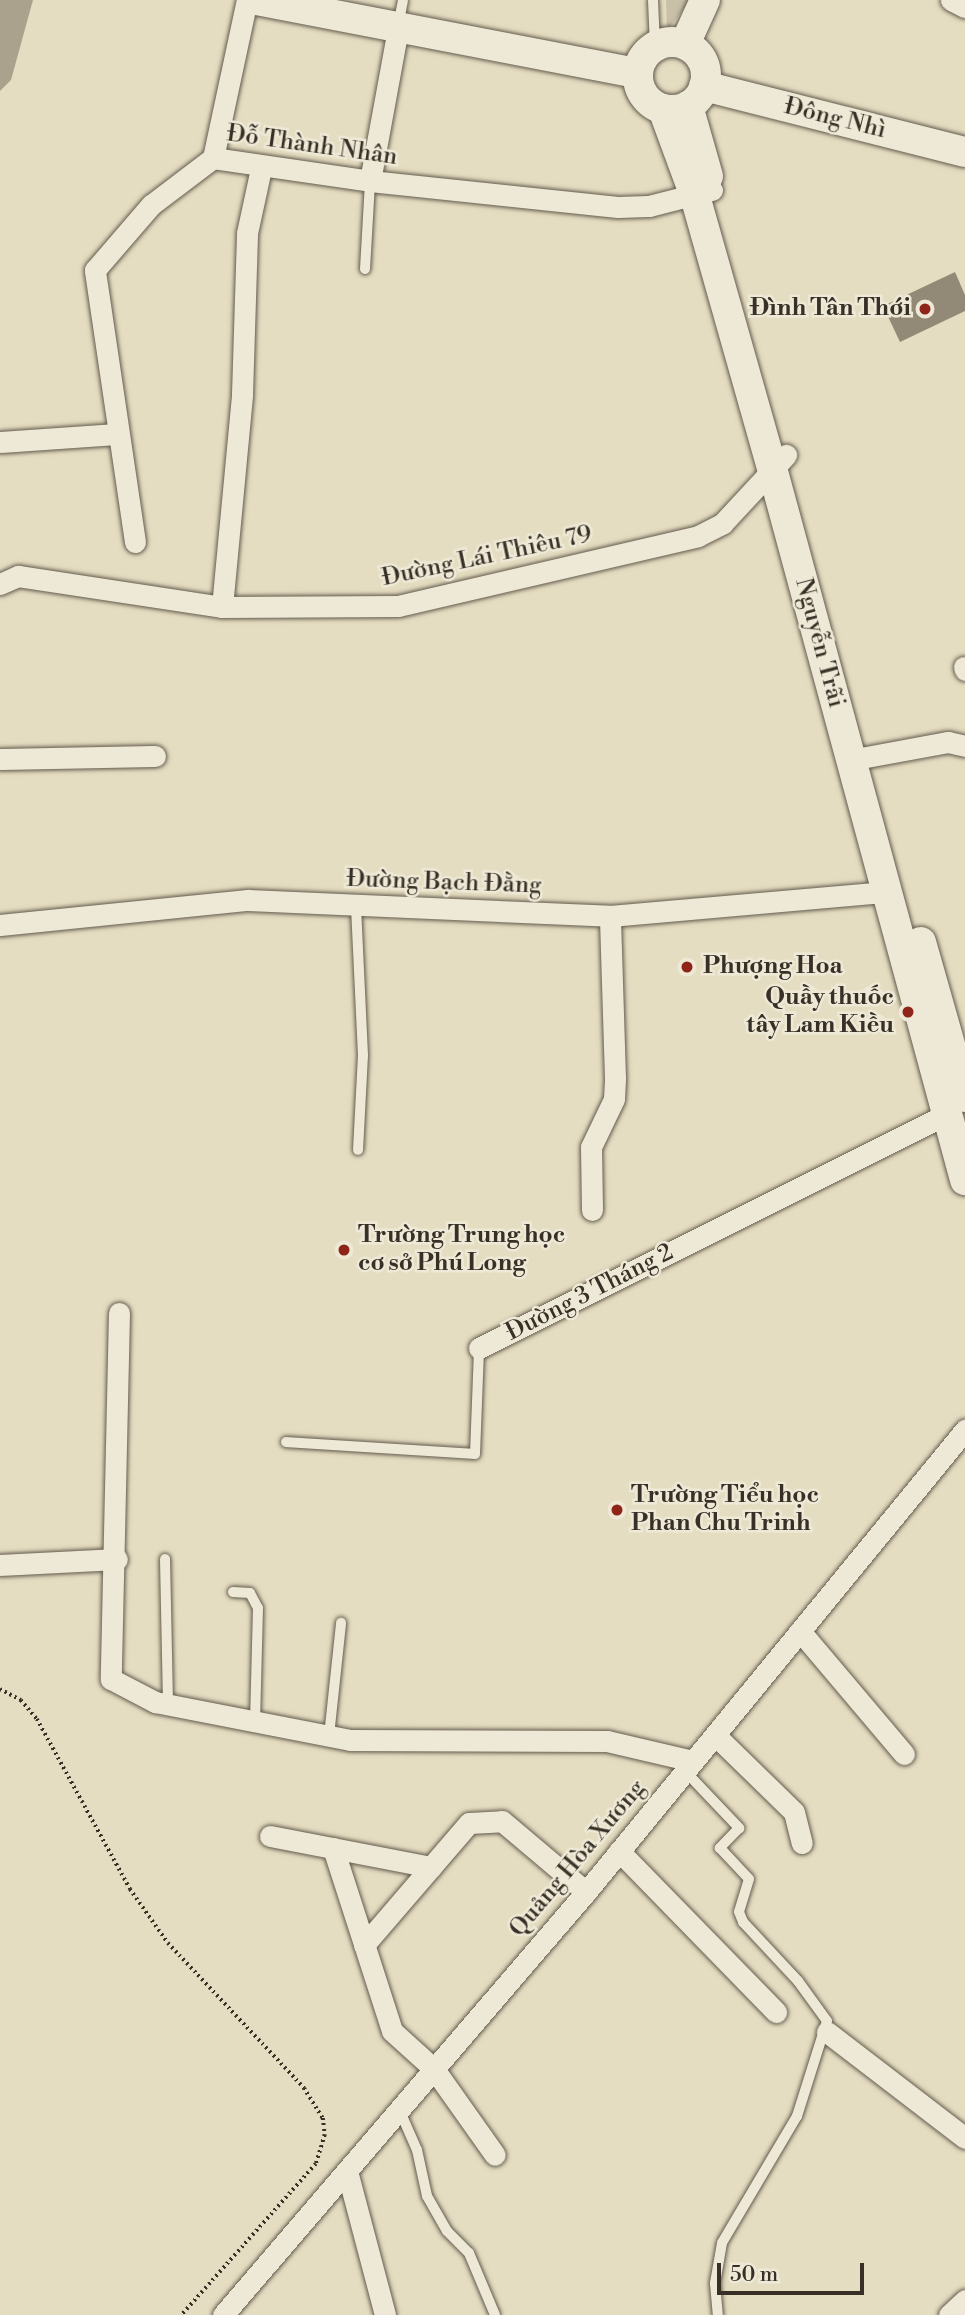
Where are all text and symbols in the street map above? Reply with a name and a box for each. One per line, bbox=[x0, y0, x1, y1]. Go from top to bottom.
street label: Đông Nhì bbox=[781, 92, 889, 146]
street label: Đỗ Thành Nhân bbox=[225, 120, 399, 172]
place label: Đình Tân Thới bbox=[750, 295, 911, 323]
marker: Đình Tân Thới bbox=[917, 301, 933, 317]
street label: Đường Lái Thiêu 79 bbox=[379, 521, 595, 593]
street label: Nguyễn Trãi bbox=[788, 575, 850, 711]
street label: Đường Bạch Đằng bbox=[346, 865, 542, 901]
place label: Phượng Hoa bbox=[703, 953, 843, 981]
marker: Phượng Hoa bbox=[677, 957, 697, 977]
place label: Quầy thuốc tây Lam Kiều bbox=[746, 984, 894, 1040]
marker: Quầy thuốc tây Lam Kiều bbox=[900, 1004, 916, 1020]
place label: Trường Trung học cơ sở Phú Long bbox=[358, 1222, 565, 1278]
street label: Đường 3 Tháng 2 bbox=[502, 1238, 678, 1348]
marker: Trường Trung học cơ sở Phú Long bbox=[336, 1242, 352, 1258]
place label: Trường Tiểu học Phan Chu Trinh bbox=[631, 1482, 819, 1538]
marker: Trường Tiểu học Phan Chu Trinh bbox=[609, 1502, 625, 1518]
street label: Quảng Hòa Xương bbox=[504, 1775, 652, 1943]
scale bar bbox=[720, 2248, 867, 2292]
text: 50 m bbox=[730, 2262, 778, 2288]

